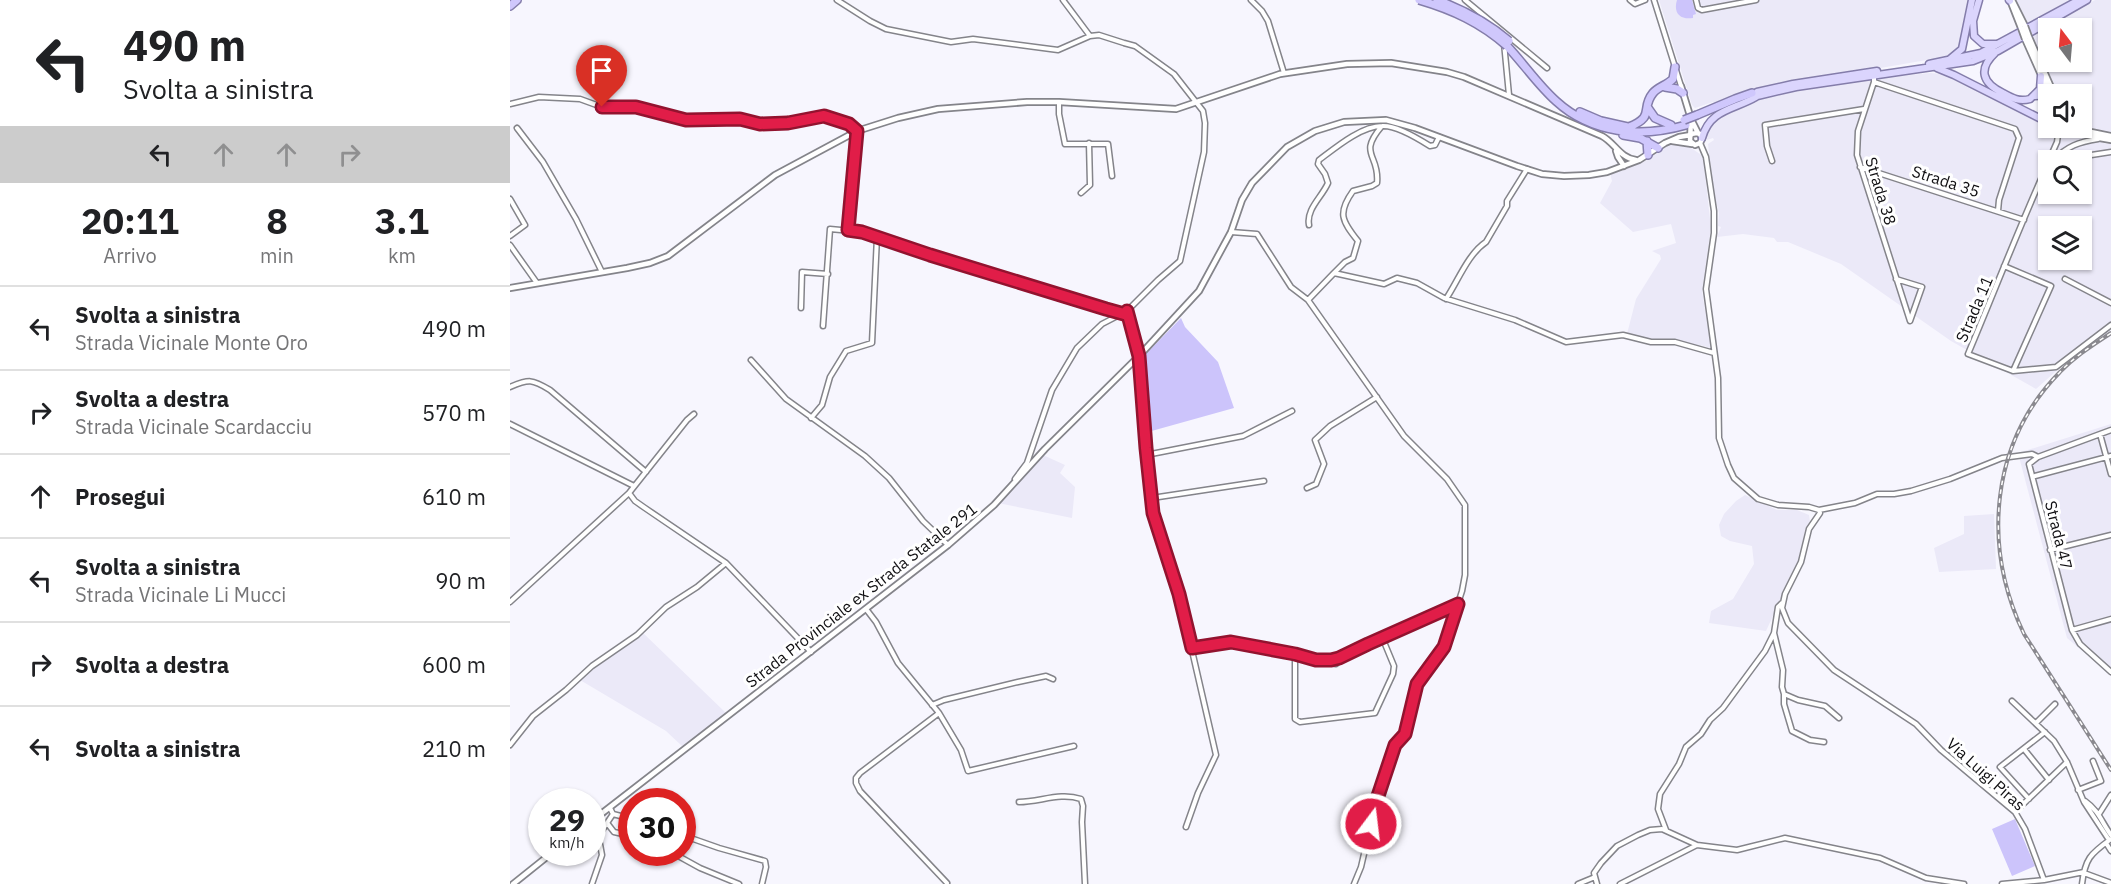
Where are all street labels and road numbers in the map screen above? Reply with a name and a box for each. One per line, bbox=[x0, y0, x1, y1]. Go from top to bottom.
street label: Strada 38 bbox=[1861, 155, 1901, 227]
street label: Strada 35 bbox=[1910, 161, 1982, 201]
street label: Strada 11 bbox=[1951, 273, 1997, 345]
street label: Strada Provinciale ex Strada Statale 291 bbox=[741, 498, 981, 692]
street label: Strada 47 bbox=[2041, 499, 2077, 571]
street label: Via Luigi Piras bbox=[1942, 733, 2030, 815]

